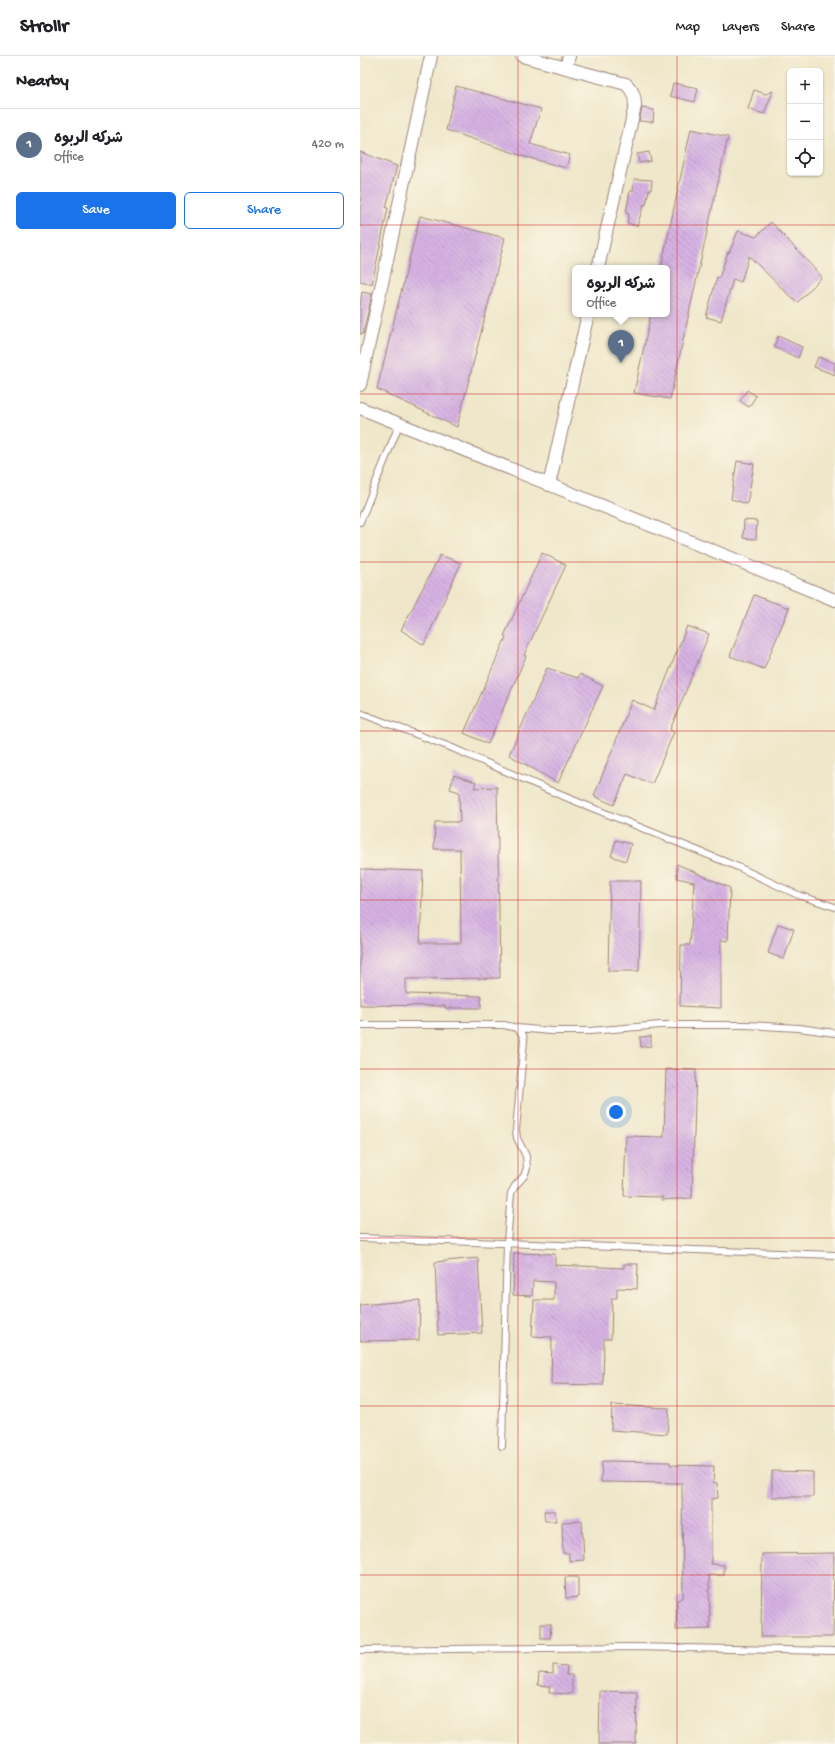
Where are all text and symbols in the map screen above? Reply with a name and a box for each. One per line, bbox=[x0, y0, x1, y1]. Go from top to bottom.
text: Strollr bbox=[20, 16, 68, 39]
text: Map bbox=[676, 19, 700, 36]
text: Layers bbox=[722, 19, 759, 36]
text: Share bbox=[781, 19, 815, 36]
map controls bbox=[787, 68, 823, 176]
button: + bbox=[787, 68, 823, 104]
text: Nearby bbox=[16, 72, 69, 92]
button: − bbox=[787, 104, 823, 140]
text: شركه الربوه bbox=[54, 130, 123, 148]
text: 1 bbox=[26, 137, 32, 152]
text: 420 m bbox=[312, 137, 344, 152]
button: locate bbox=[787, 140, 823, 176]
text: Office bbox=[54, 150, 84, 165]
button: Save bbox=[16, 192, 176, 229]
button: Share bbox=[184, 192, 344, 229]
popup bbox=[572, 265, 670, 317]
text: شركه الربوه bbox=[587, 276, 655, 294]
text: Office bbox=[587, 296, 616, 311]
pin: 1 bbox=[608, 330, 634, 363]
your location bbox=[606, 1102, 626, 1122]

